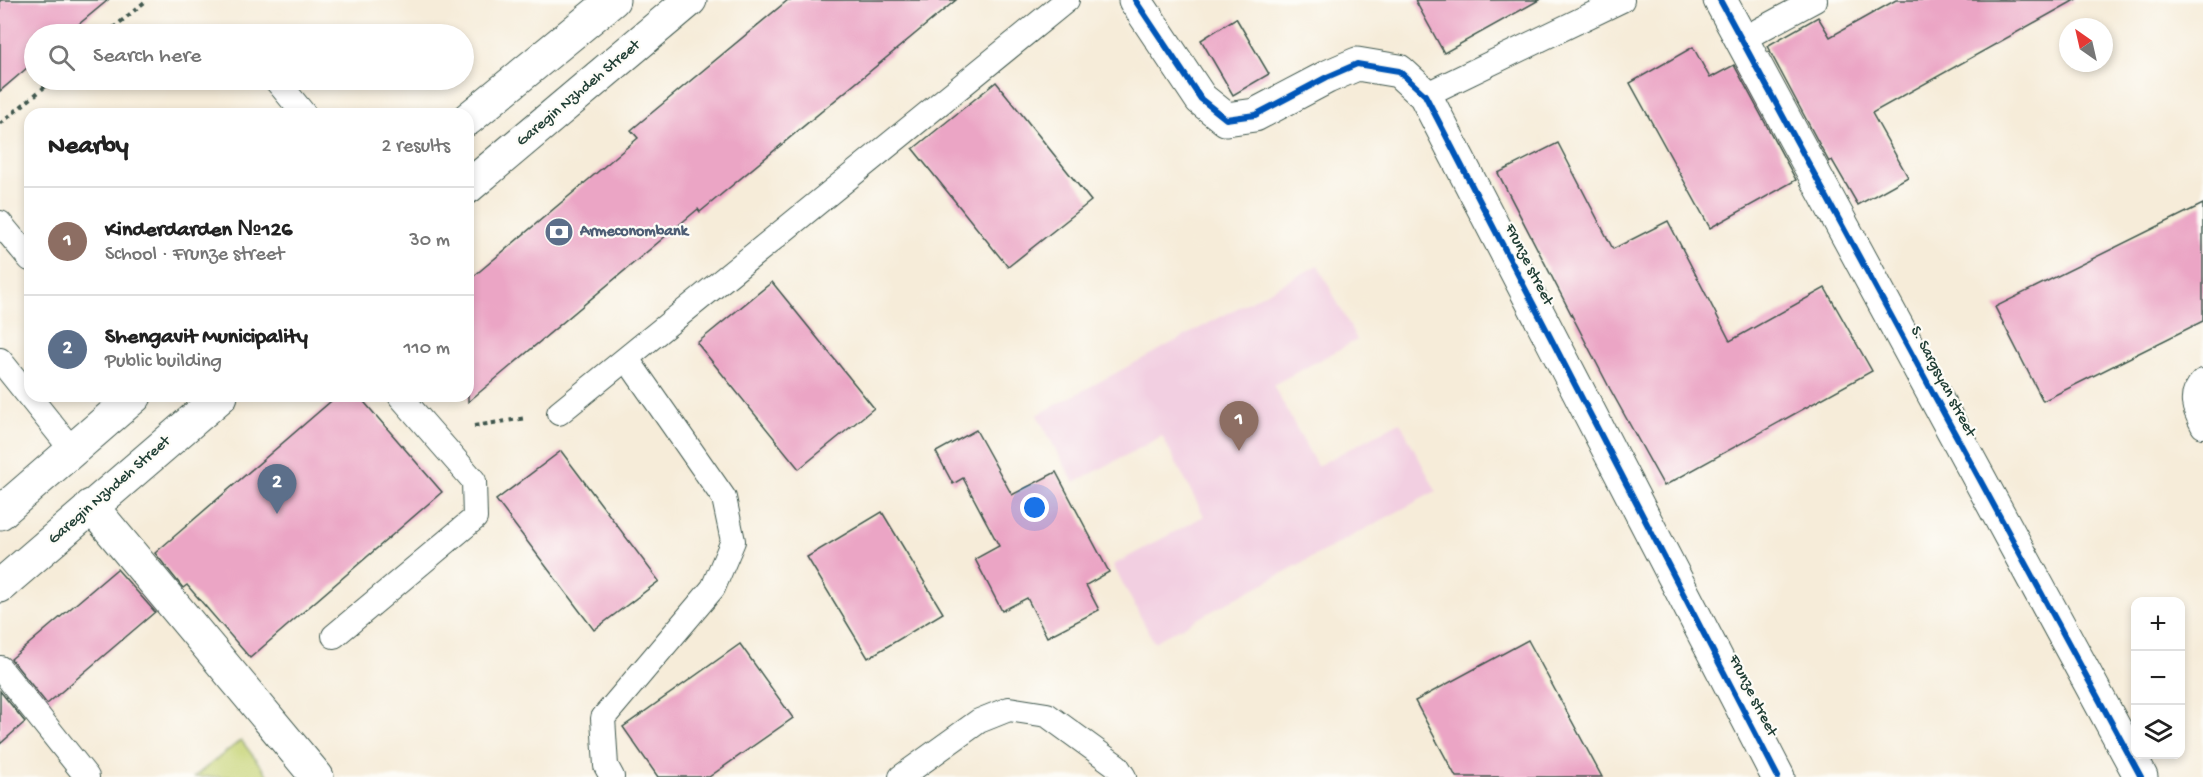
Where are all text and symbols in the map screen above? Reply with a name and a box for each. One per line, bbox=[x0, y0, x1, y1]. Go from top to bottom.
north arrow bbox=[2059, 18, 2113, 72]
search box bbox=[24, 24, 474, 90]
street label: Garegin Nzhdeh Street bbox=[513, 36, 646, 151]
icon: search bbox=[45, 41, 78, 74]
text: Search here bbox=[93, 44, 201, 70]
text: Nearby bbox=[48, 132, 129, 163]
text: 2 results bbox=[381, 136, 450, 159]
bank icon: Armeconombank bbox=[543, 216, 575, 248]
text: Kinderdarden №126 bbox=[105, 218, 293, 244]
street label: Frunze street bbox=[1499, 220, 1557, 310]
place label: Armeconombank bbox=[579, 223, 690, 242]
text: 1 bbox=[63, 230, 72, 253]
text: 30 m bbox=[409, 230, 450, 253]
text: School · Frunze street bbox=[105, 244, 284, 267]
street label: S. Sargsyan street bbox=[1905, 323, 1980, 442]
text: Shengavit Municipality bbox=[105, 325, 308, 351]
text: 2 bbox=[63, 338, 72, 361]
text: 110 m bbox=[404, 338, 450, 361]
text: Public building bbox=[105, 351, 222, 374]
pin: 1 bbox=[1220, 402, 1258, 451]
street label: Garegin Nzhdeh Street bbox=[45, 432, 176, 549]
pin: 2 bbox=[258, 464, 296, 514]
your location bbox=[1020, 493, 1049, 522]
map controls bbox=[2131, 597, 2185, 759]
button: + bbox=[2131, 597, 2185, 651]
street label: Frunze street bbox=[1723, 651, 1781, 741]
button: − bbox=[2131, 651, 2185, 705]
button: layers bbox=[2131, 705, 2185, 759]

